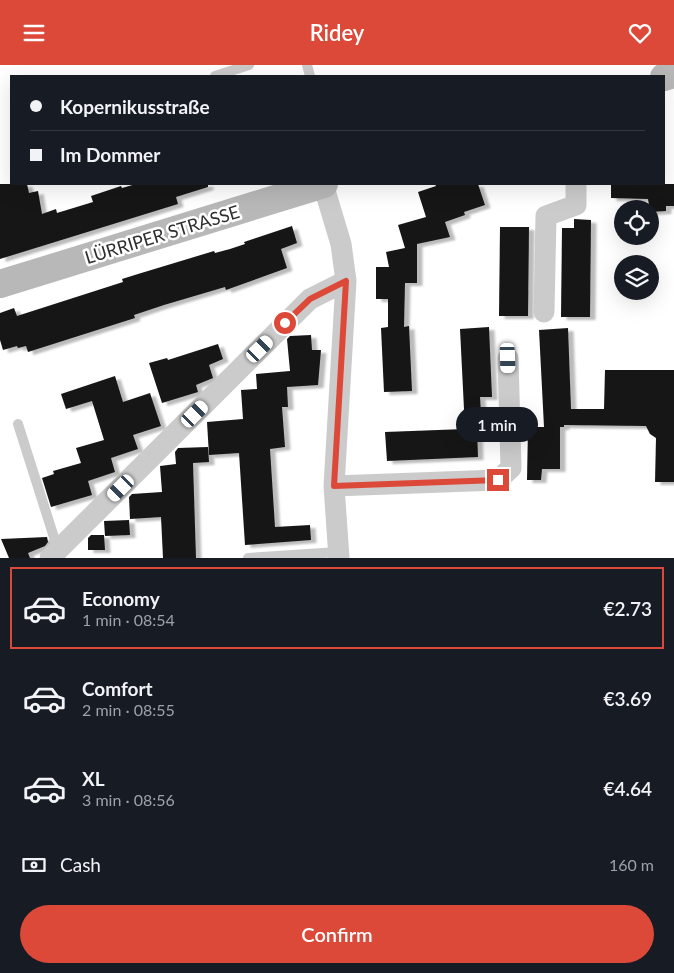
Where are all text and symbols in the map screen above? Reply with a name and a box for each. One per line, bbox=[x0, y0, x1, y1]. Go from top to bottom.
icon: menu bbox=[20, 19, 48, 47]
text: Ridey bbox=[310, 19, 364, 46]
icon: heart bbox=[626, 19, 654, 47]
text: Kopernikusstraße bbox=[60, 95, 210, 118]
text: Im Dommer bbox=[60, 143, 160, 166]
street label: LÜRRIPER STRASSE bbox=[82, 200, 242, 268]
map controls bbox=[614, 200, 659, 300]
button: locate bbox=[614, 200, 659, 245]
button: layers bbox=[614, 255, 659, 300]
route start bbox=[274, 312, 296, 334]
car bbox=[244, 333, 275, 365]
car bbox=[499, 343, 516, 373]
car bbox=[179, 398, 210, 430]
callout: 1 min bbox=[457, 407, 539, 443]
text: 1 min bbox=[477, 415, 517, 434]
route end bbox=[487, 469, 509, 491]
car bbox=[105, 472, 136, 504]
icon: car bbox=[22, 586, 67, 631]
text: Economy bbox=[82, 587, 160, 610]
text: €2.73 bbox=[603, 597, 652, 620]
text: 1 min · 08:54 bbox=[82, 610, 175, 629]
icon: car bbox=[22, 676, 67, 721]
text: Comfort bbox=[82, 677, 153, 700]
text: €3.69 bbox=[603, 687, 652, 710]
text: 2 min · 08:55 bbox=[82, 700, 175, 719]
icon: car bbox=[22, 766, 67, 811]
text: XL bbox=[82, 767, 105, 790]
text: €4.64 bbox=[603, 777, 652, 800]
text: 3 min · 08:56 bbox=[82, 790, 175, 809]
icon: cash bbox=[20, 851, 48, 879]
text: Cash bbox=[60, 853, 101, 876]
text: 160 m bbox=[609, 855, 654, 874]
button: Confirm bbox=[20, 905, 654, 963]

